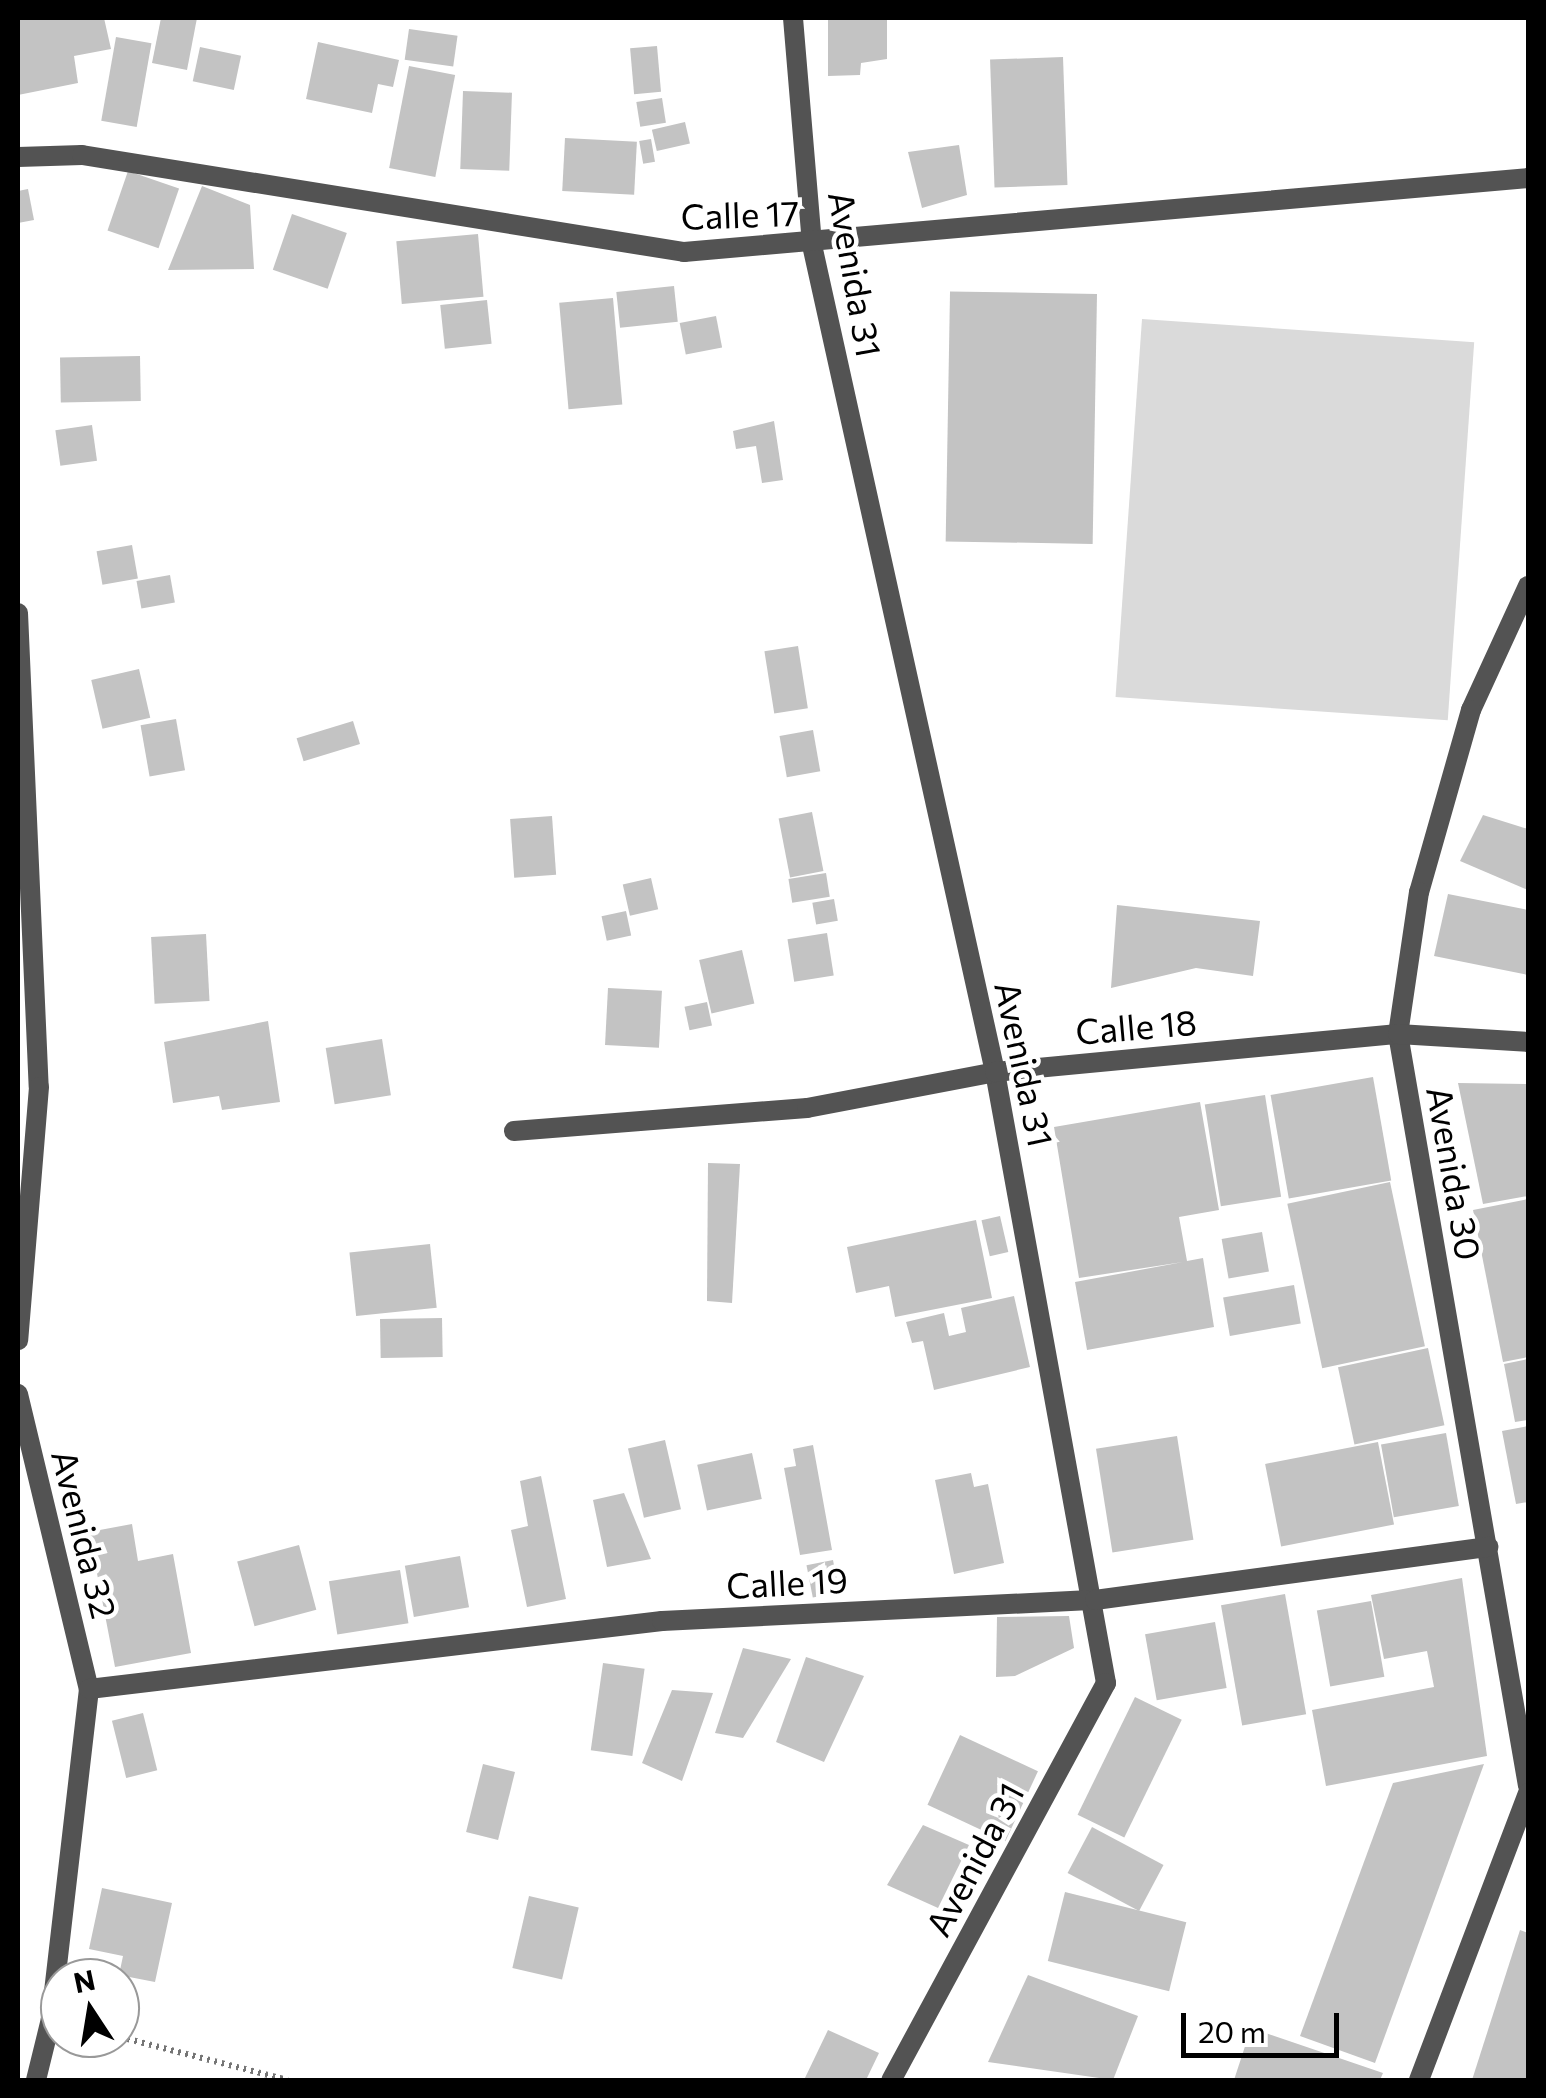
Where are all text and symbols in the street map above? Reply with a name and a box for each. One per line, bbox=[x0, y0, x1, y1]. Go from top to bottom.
street label: Avenida 31 bbox=[821, 188, 891, 360]
street label: Calle 17 bbox=[680, 191, 800, 237]
street label: Avenida 31 bbox=[987, 978, 1063, 1150]
street label: Calle 18 bbox=[1074, 1000, 1198, 1052]
street label: Avenida 30 bbox=[1419, 1083, 1491, 1263]
street label: Avenida 32 bbox=[44, 1445, 126, 1623]
street label: Calle 19 bbox=[725, 1558, 849, 1606]
street label: Avenida 31 bbox=[916, 1775, 1032, 1943]
north arrow bbox=[40, 1958, 140, 2058]
text: N bbox=[70, 1962, 98, 1999]
scale bar bbox=[1186, 1993, 1344, 2055]
text: 20 m bbox=[1198, 2012, 1266, 2049]

